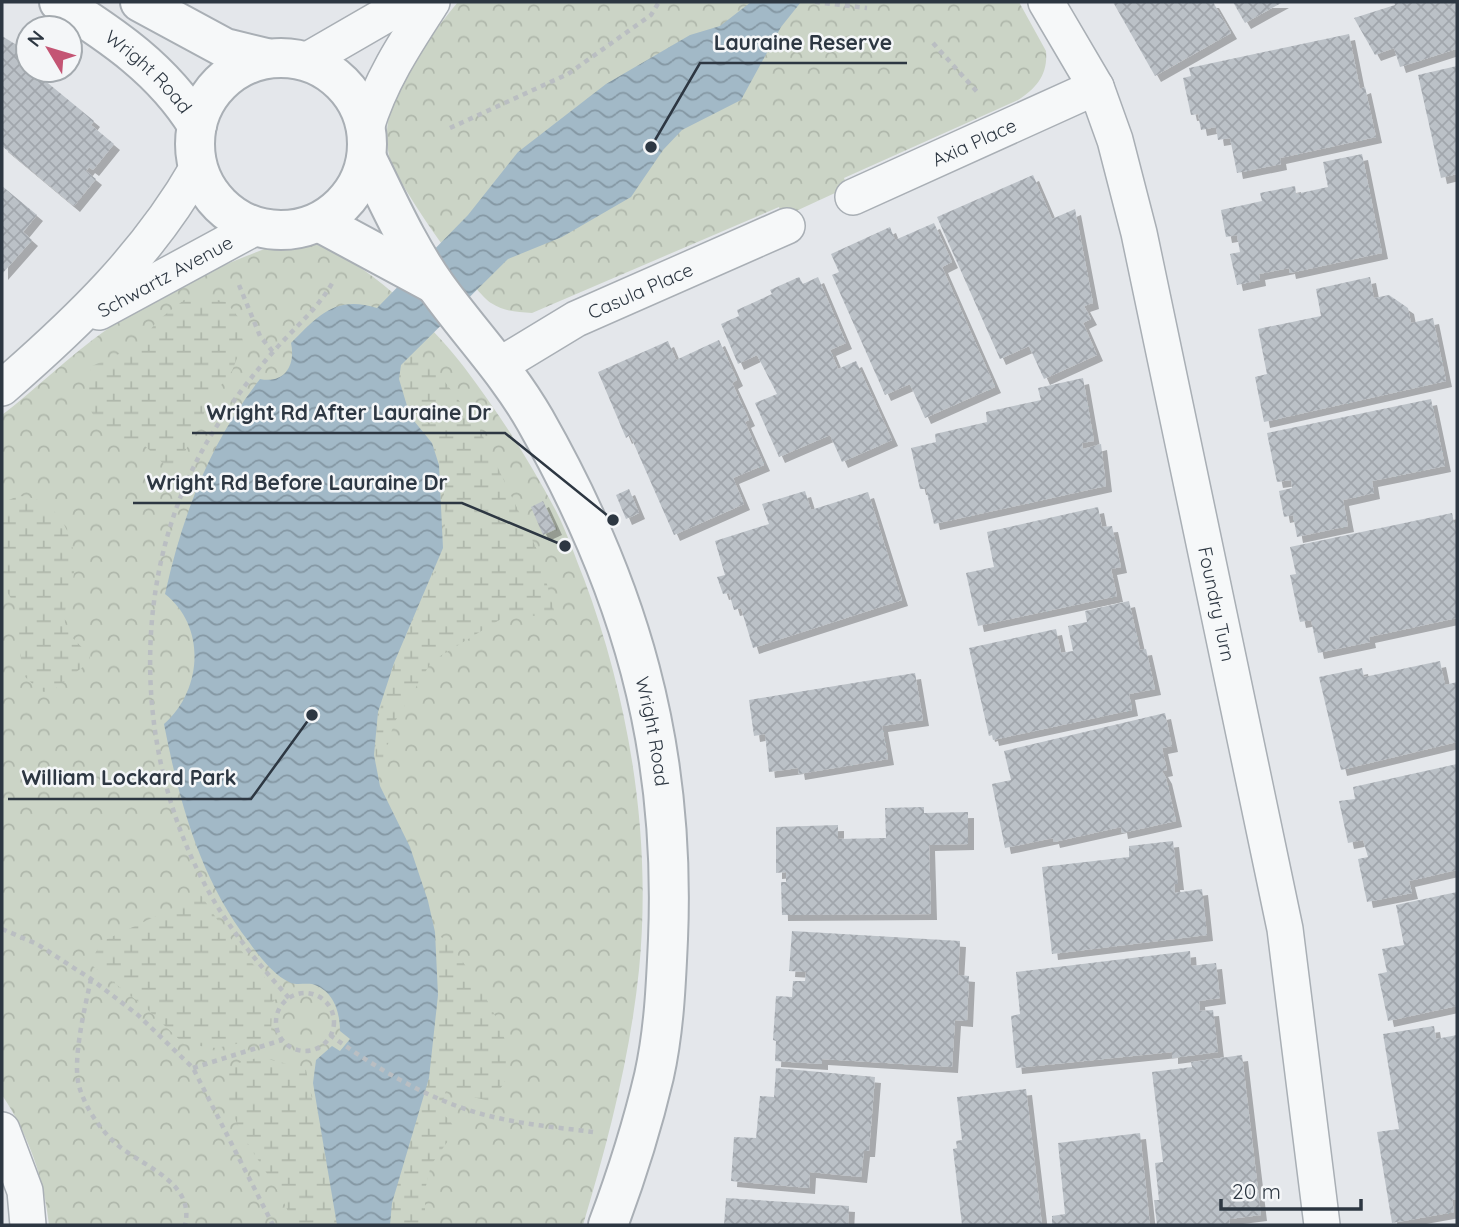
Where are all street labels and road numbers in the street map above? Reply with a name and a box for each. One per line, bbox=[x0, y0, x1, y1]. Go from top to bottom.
street label: Wright Road bbox=[101, 25, 197, 118]
street label: Axia Place bbox=[928, 113, 1020, 172]
street label: Schwartz Avenue bbox=[93, 230, 237, 323]
street label: Casula Place bbox=[584, 257, 697, 324]
street label: Foundry Turn bbox=[1193, 544, 1241, 664]
street label: Wright Road bbox=[630, 674, 674, 787]

